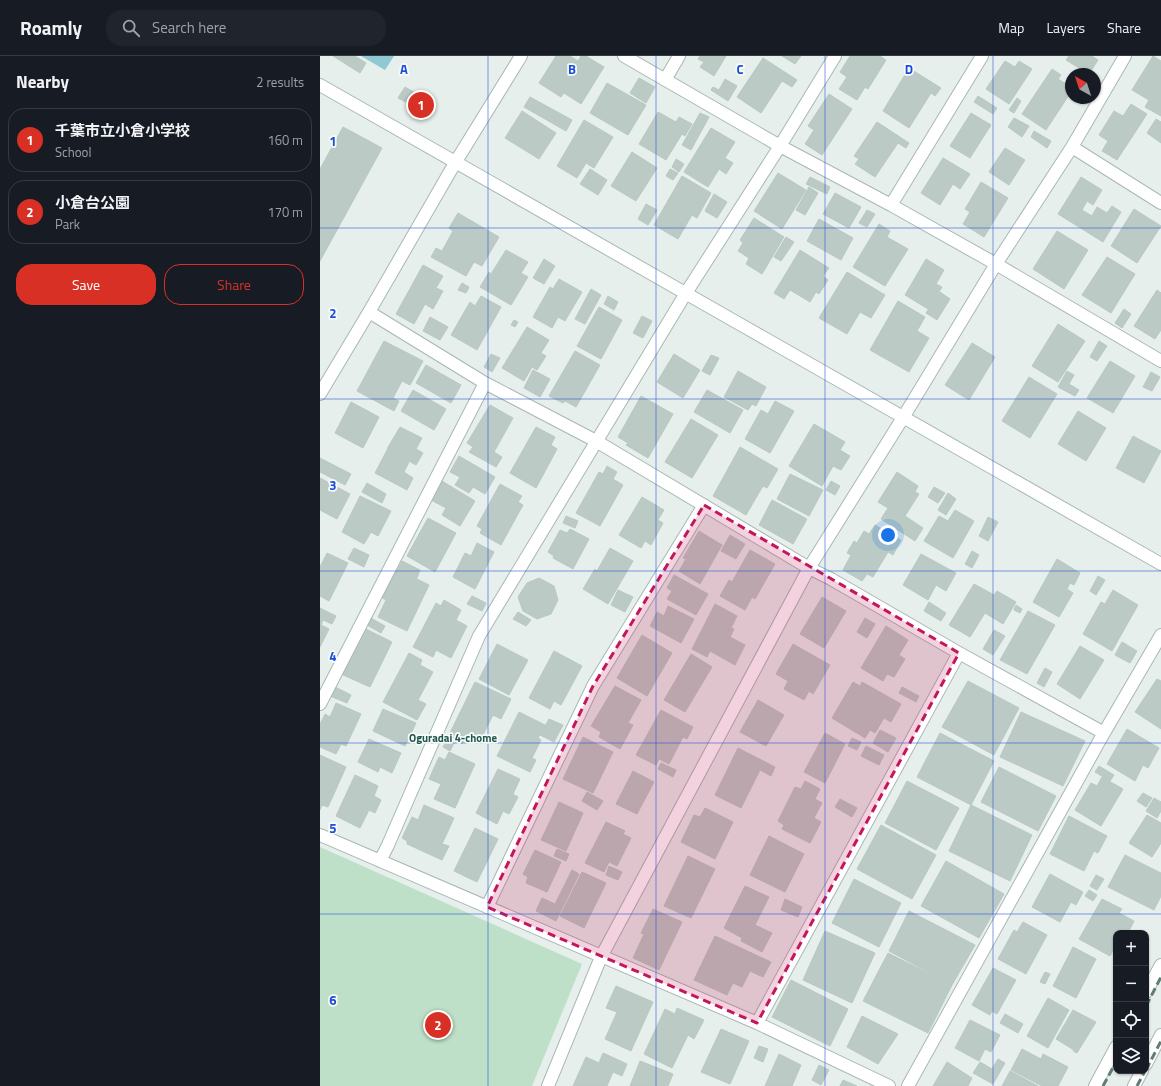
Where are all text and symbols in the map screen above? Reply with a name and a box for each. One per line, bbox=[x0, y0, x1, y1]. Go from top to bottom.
search box bbox=[106, 10, 386, 46]
text: Roamly bbox=[20, 13, 82, 42]
text: Search here bbox=[152, 16, 226, 39]
icon: search bbox=[120, 17, 142, 39]
text: Map bbox=[998, 17, 1024, 38]
text: Layers bbox=[1046, 17, 1085, 38]
text: Share bbox=[1107, 17, 1141, 38]
text: A bbox=[400, 59, 408, 79]
text: B bbox=[568, 59, 576, 79]
text: C bbox=[736, 59, 744, 79]
text: D bbox=[905, 59, 913, 79]
north arrow bbox=[1065, 68, 1101, 104]
text: Nearby bbox=[16, 69, 69, 95]
text: 2 results bbox=[256, 72, 304, 92]
pin: 1 bbox=[408, 90, 434, 120]
text: 千葉市立小倉小学校 bbox=[55, 119, 190, 142]
text: 1 bbox=[26, 130, 34, 150]
text: 160 m bbox=[267, 130, 303, 150]
text: 1 bbox=[329, 131, 337, 151]
text: School bbox=[55, 142, 91, 162]
text: 小倉台公園 bbox=[55, 191, 130, 214]
text: 2 bbox=[26, 202, 34, 222]
text: 170 m bbox=[267, 202, 303, 222]
text: Park bbox=[55, 214, 80, 234]
button: Save bbox=[16, 264, 156, 305]
button: Share bbox=[164, 264, 304, 305]
text: 2 bbox=[329, 303, 337, 323]
text: 3 bbox=[329, 475, 337, 495]
your location bbox=[878, 525, 898, 545]
text: 4 bbox=[329, 646, 337, 666]
district label: Oguradai 4-chome bbox=[409, 730, 497, 746]
text: 5 bbox=[329, 818, 337, 838]
map controls bbox=[1113, 930, 1149, 1074]
button: + bbox=[1113, 930, 1149, 966]
button: − bbox=[1113, 966, 1149, 1002]
text: 6 bbox=[329, 990, 337, 1010]
button: locate bbox=[1113, 1002, 1149, 1038]
pin: 2 bbox=[425, 1010, 451, 1040]
button: layers bbox=[1113, 1038, 1149, 1074]

